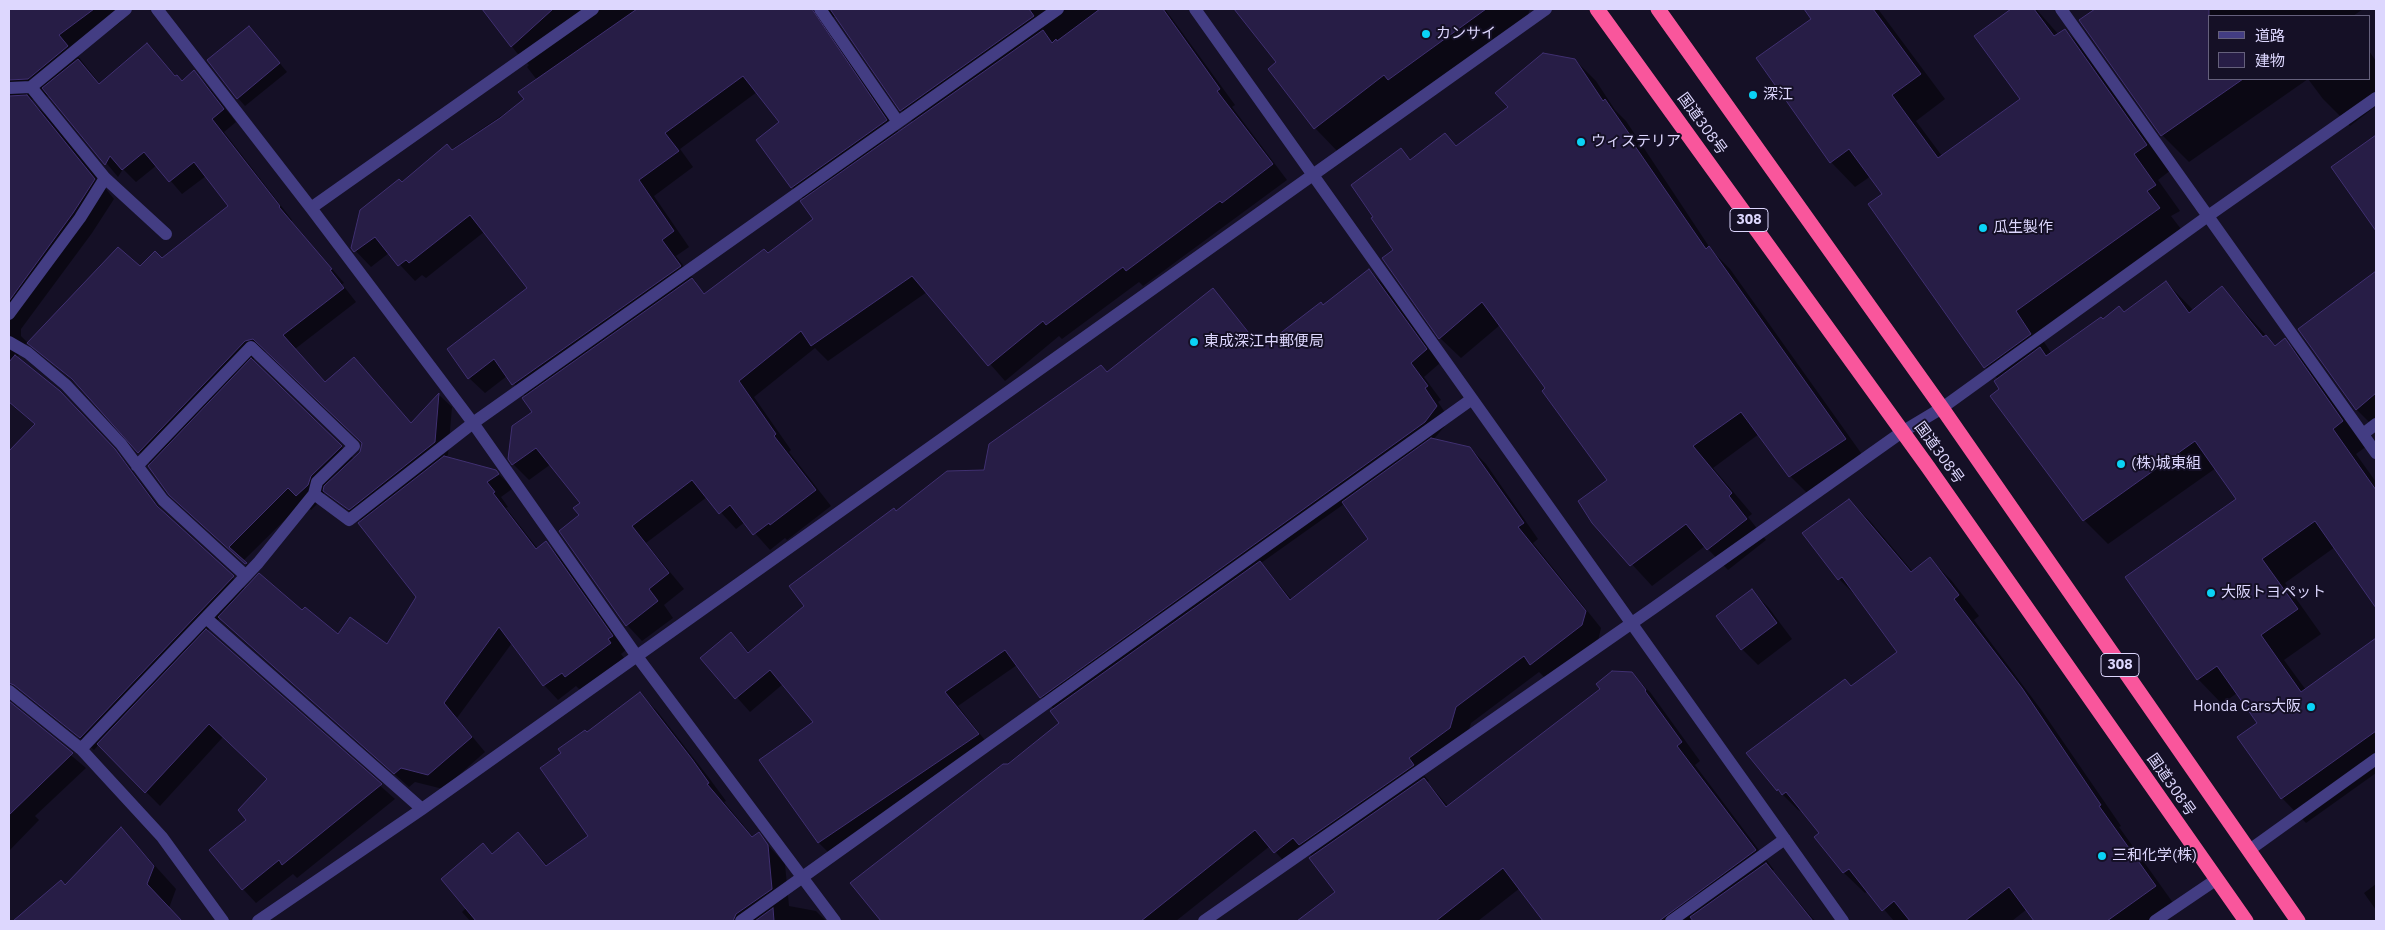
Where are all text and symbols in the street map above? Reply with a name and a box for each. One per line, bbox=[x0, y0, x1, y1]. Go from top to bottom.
legend bbox=[2208, 15, 2370, 80]
place label: カンサイ bbox=[1436, 25, 1496, 43]
text: 道路 bbox=[2255, 26, 2285, 45]
marker: カンサイ bbox=[1420, 28, 1432, 40]
text: 建物 bbox=[2255, 51, 2285, 70]
place label: 深江 bbox=[1763, 86, 1793, 104]
marker: 深江 bbox=[1747, 89, 1759, 101]
street label: 国道308号 bbox=[1674, 90, 1730, 158]
place label: ウィステリア bbox=[1591, 133, 1681, 151]
marker: ウィステリア bbox=[1575, 136, 1587, 148]
road number: 308 bbox=[1730, 208, 1768, 232]
place label: 瓜生製作 bbox=[1993, 219, 2053, 237]
marker: 瓜生製作 bbox=[1977, 222, 1989, 234]
place label: 東成深江中郵便局 bbox=[1204, 333, 1324, 351]
marker: 東成深江中郵便局 bbox=[1188, 336, 1200, 348]
street label: 国道308号 bbox=[1911, 419, 1967, 487]
place label: (株)城東組 bbox=[2131, 455, 2201, 473]
marker: (株)城東組 bbox=[2115, 458, 2127, 470]
place label: 大阪トヨペット bbox=[2221, 584, 2326, 602]
marker: 大阪トヨペット bbox=[2205, 587, 2217, 599]
road number: 308 bbox=[2101, 654, 2139, 676]
place label: Honda Cars大阪 bbox=[2193, 698, 2301, 716]
marker: Honda Cars大阪 bbox=[2305, 701, 2317, 713]
street label: 国道308号 bbox=[2143, 750, 2199, 820]
place label: 三和化学(株) bbox=[2112, 847, 2197, 865]
marker: 三和化学(株) bbox=[2096, 850, 2108, 862]

